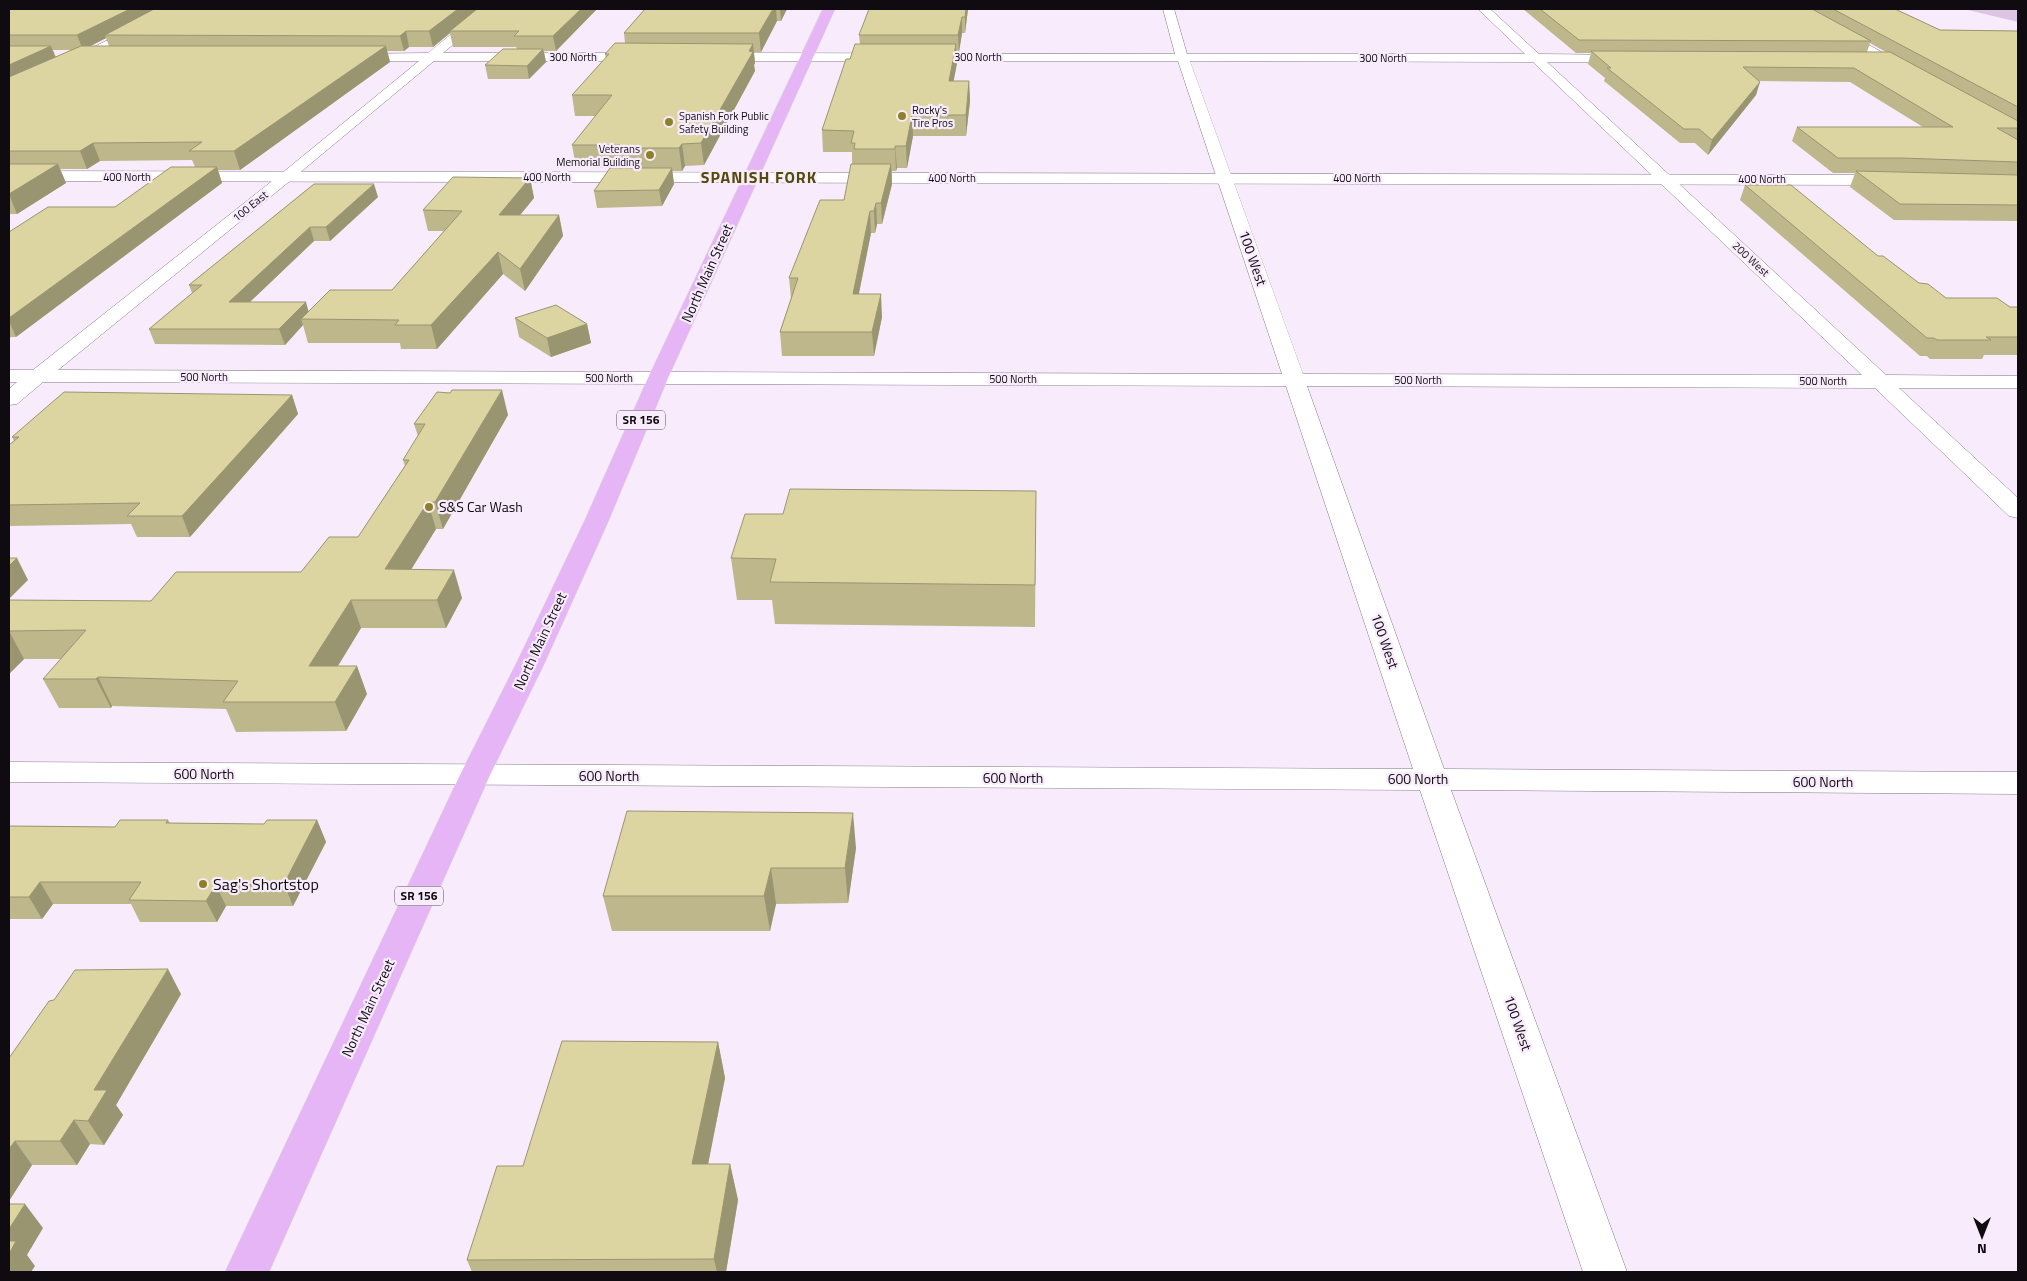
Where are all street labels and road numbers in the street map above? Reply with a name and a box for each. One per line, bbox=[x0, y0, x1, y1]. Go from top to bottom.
street label: 300 North bbox=[549, 49, 597, 65]
street label: 300 North bbox=[954, 49, 1002, 65]
street label: 300 North bbox=[1359, 50, 1407, 66]
street label: 400 North bbox=[103, 169, 151, 185]
street label: 400 North bbox=[523, 169, 571, 185]
street label: 400 North bbox=[928, 170, 976, 186]
street label: 400 North bbox=[1333, 170, 1381, 186]
street label: 400 North bbox=[1738, 171, 1786, 187]
street label: 100 East bbox=[229, 187, 271, 225]
street label: North Main Street bbox=[675, 220, 738, 325]
street label: 100 West bbox=[1234, 227, 1273, 288]
street label: 200 West bbox=[1729, 238, 1773, 280]
street label: 500 North bbox=[180, 369, 228, 385]
street label: 500 North bbox=[585, 370, 633, 386]
street label: 500 North bbox=[989, 371, 1037, 387]
street label: 500 North bbox=[1394, 372, 1442, 388]
street label: 500 North bbox=[1799, 373, 1847, 389]
road number: SR 156 bbox=[617, 410, 665, 430]
street label: North Main Street bbox=[508, 588, 571, 693]
street label: 100 West bbox=[1366, 610, 1405, 671]
street label: 600 North bbox=[174, 763, 234, 784]
street label: 600 North bbox=[579, 765, 639, 786]
street label: 600 North bbox=[983, 767, 1043, 788]
street label: 600 North bbox=[1388, 768, 1448, 789]
street label: 600 North bbox=[1793, 771, 1853, 792]
road number: SR 156 bbox=[395, 886, 443, 906]
street label: North Main Street bbox=[336, 955, 399, 1060]
street label: 100 West bbox=[1499, 992, 1538, 1053]

